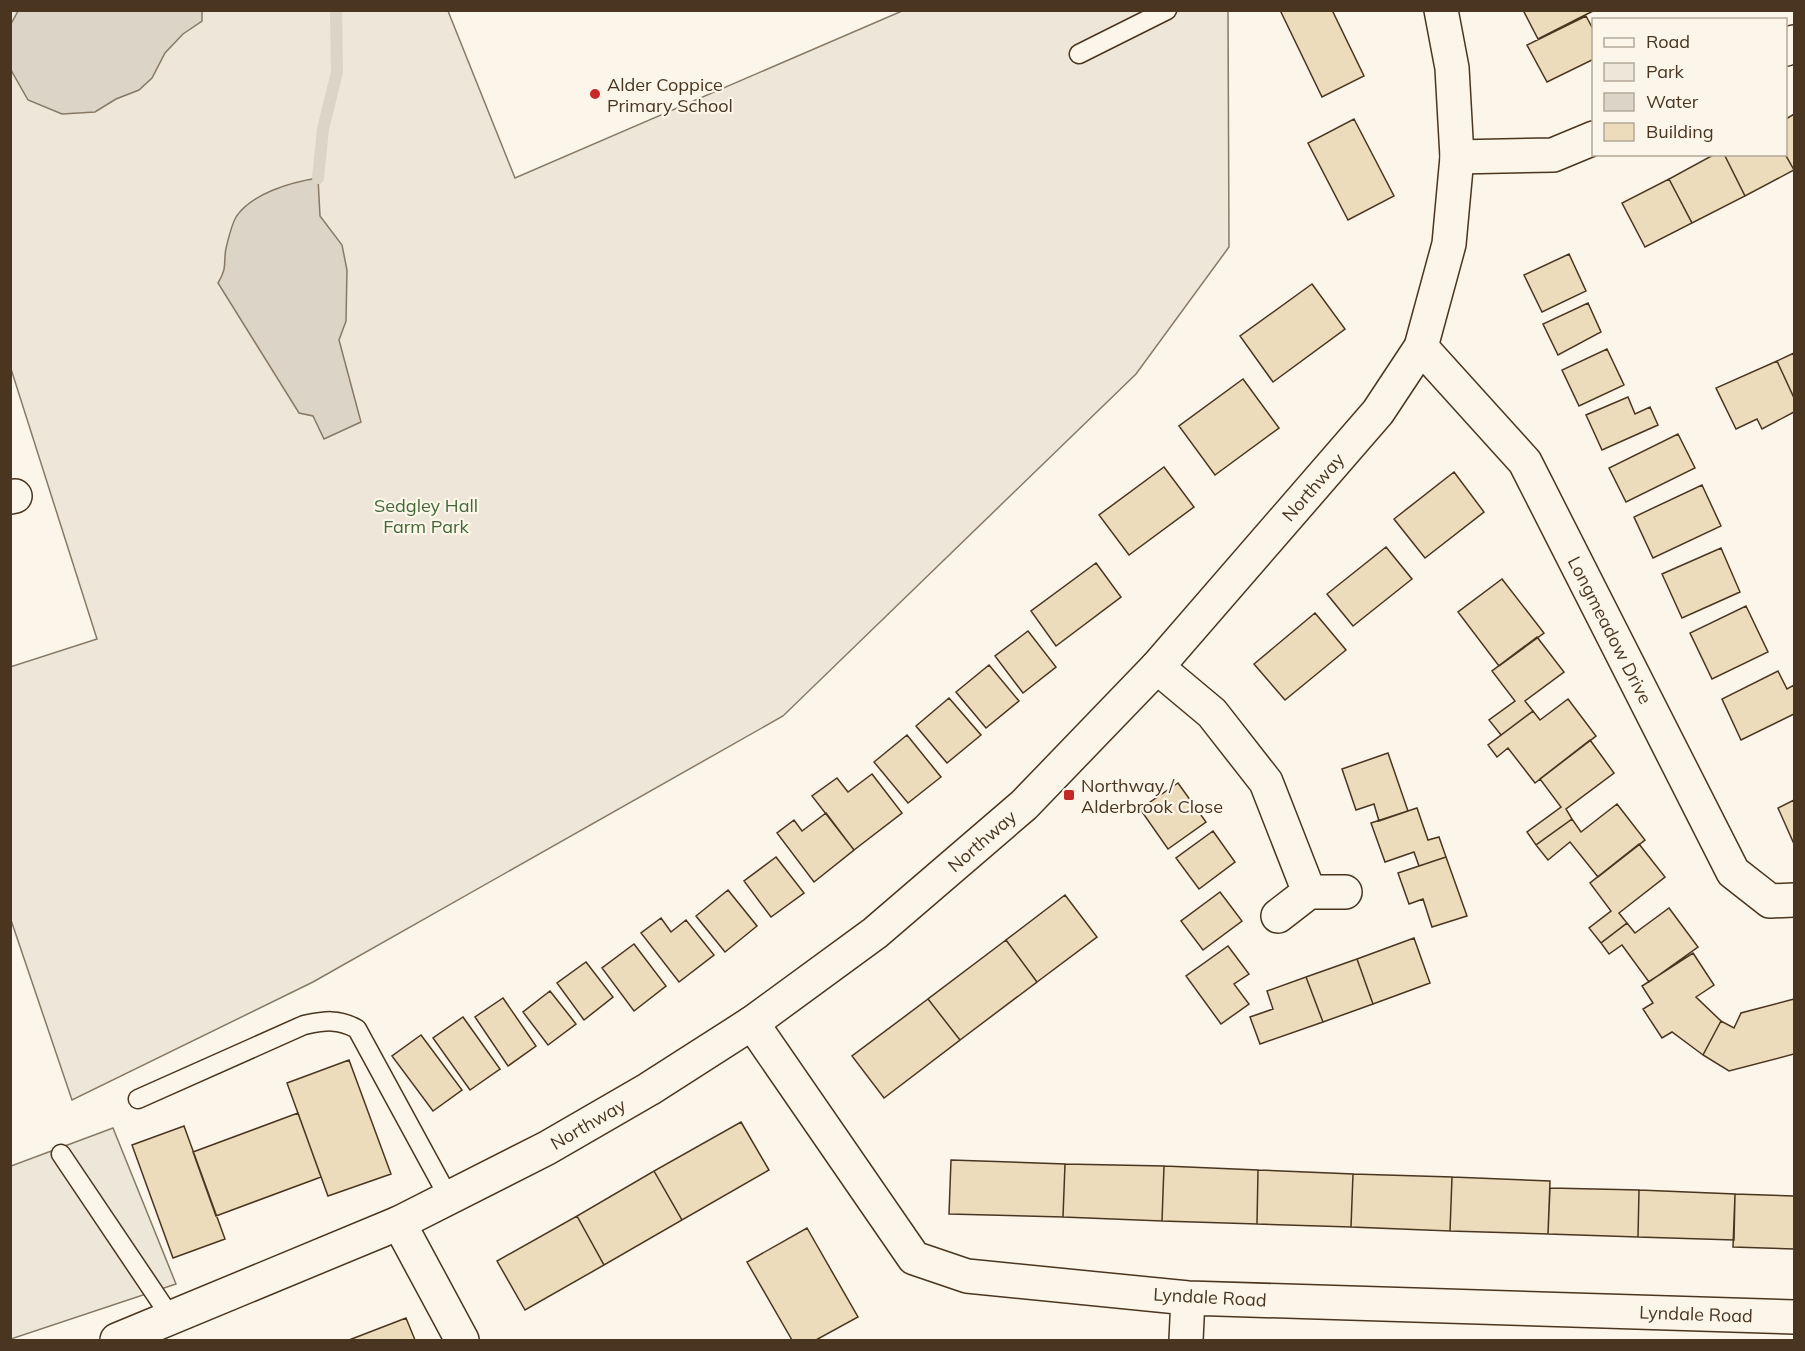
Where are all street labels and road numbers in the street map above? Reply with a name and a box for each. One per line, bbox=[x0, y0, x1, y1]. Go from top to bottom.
street label: Northway bbox=[1277, 448, 1349, 526]
street label: Longmeadow Drive bbox=[1563, 552, 1657, 708]
street label: Northway bbox=[943, 805, 1021, 877]
street label: Northway bbox=[546, 1093, 630, 1155]
street label: Lyndale Road bbox=[1153, 1283, 1267, 1311]
street label: Lyndale Road bbox=[1639, 1301, 1753, 1327]

